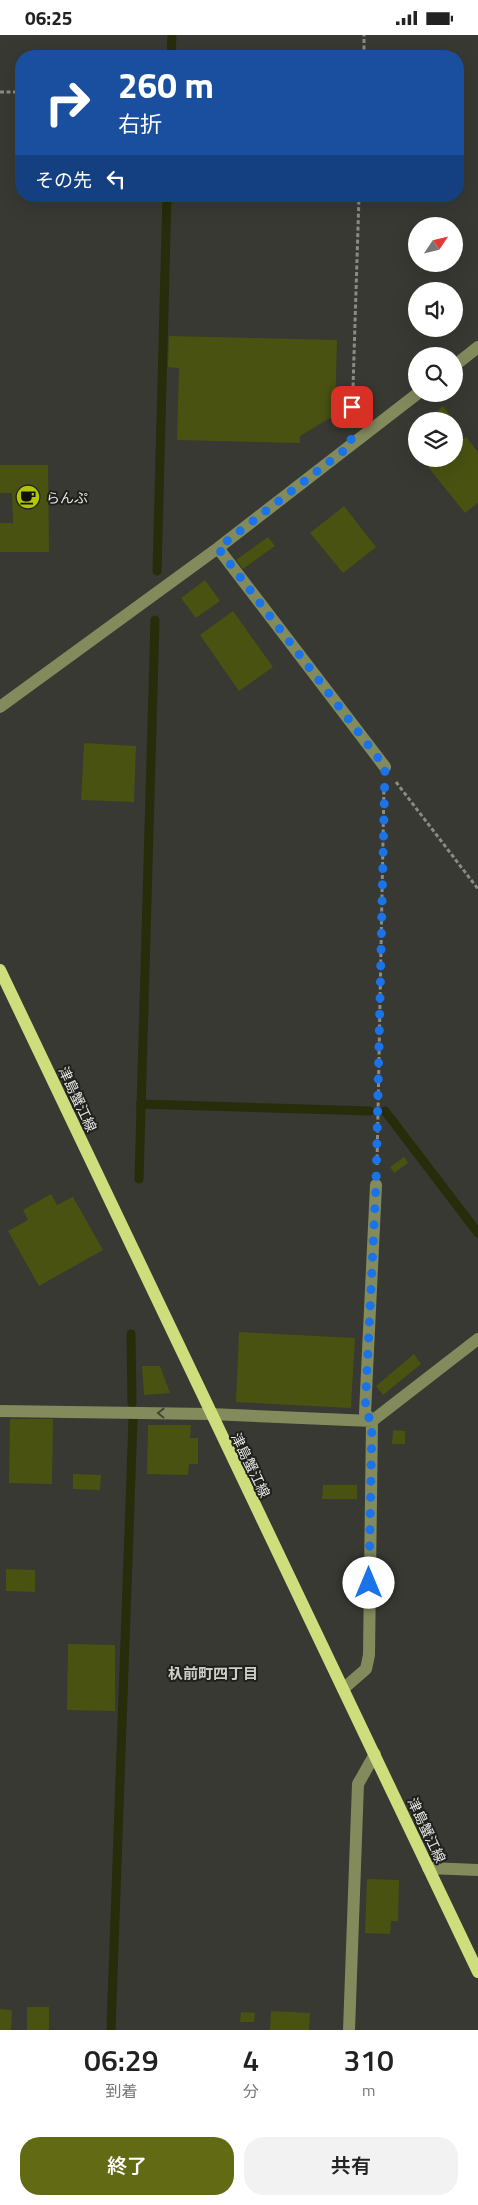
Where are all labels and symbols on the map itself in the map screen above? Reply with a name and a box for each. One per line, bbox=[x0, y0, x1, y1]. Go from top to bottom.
north arrow bbox=[408, 217, 462, 273]
pin bbox=[331, 386, 373, 428]
cafe icon: らんぷ bbox=[15, 484, 41, 510]
place label: らんぷ bbox=[46, 487, 88, 508]
street label: 津島蟹江線 bbox=[54, 1063, 102, 1135]
one-way arrow bbox=[157, 1408, 165, 1419]
street label: 津島蟹江線 bbox=[226, 1429, 276, 1501]
position arrow bbox=[342, 1556, 394, 1608]
district label: 杁前町四丁目 bbox=[168, 1662, 258, 1685]
street label: 津島蟹江線 bbox=[403, 1794, 451, 1866]

